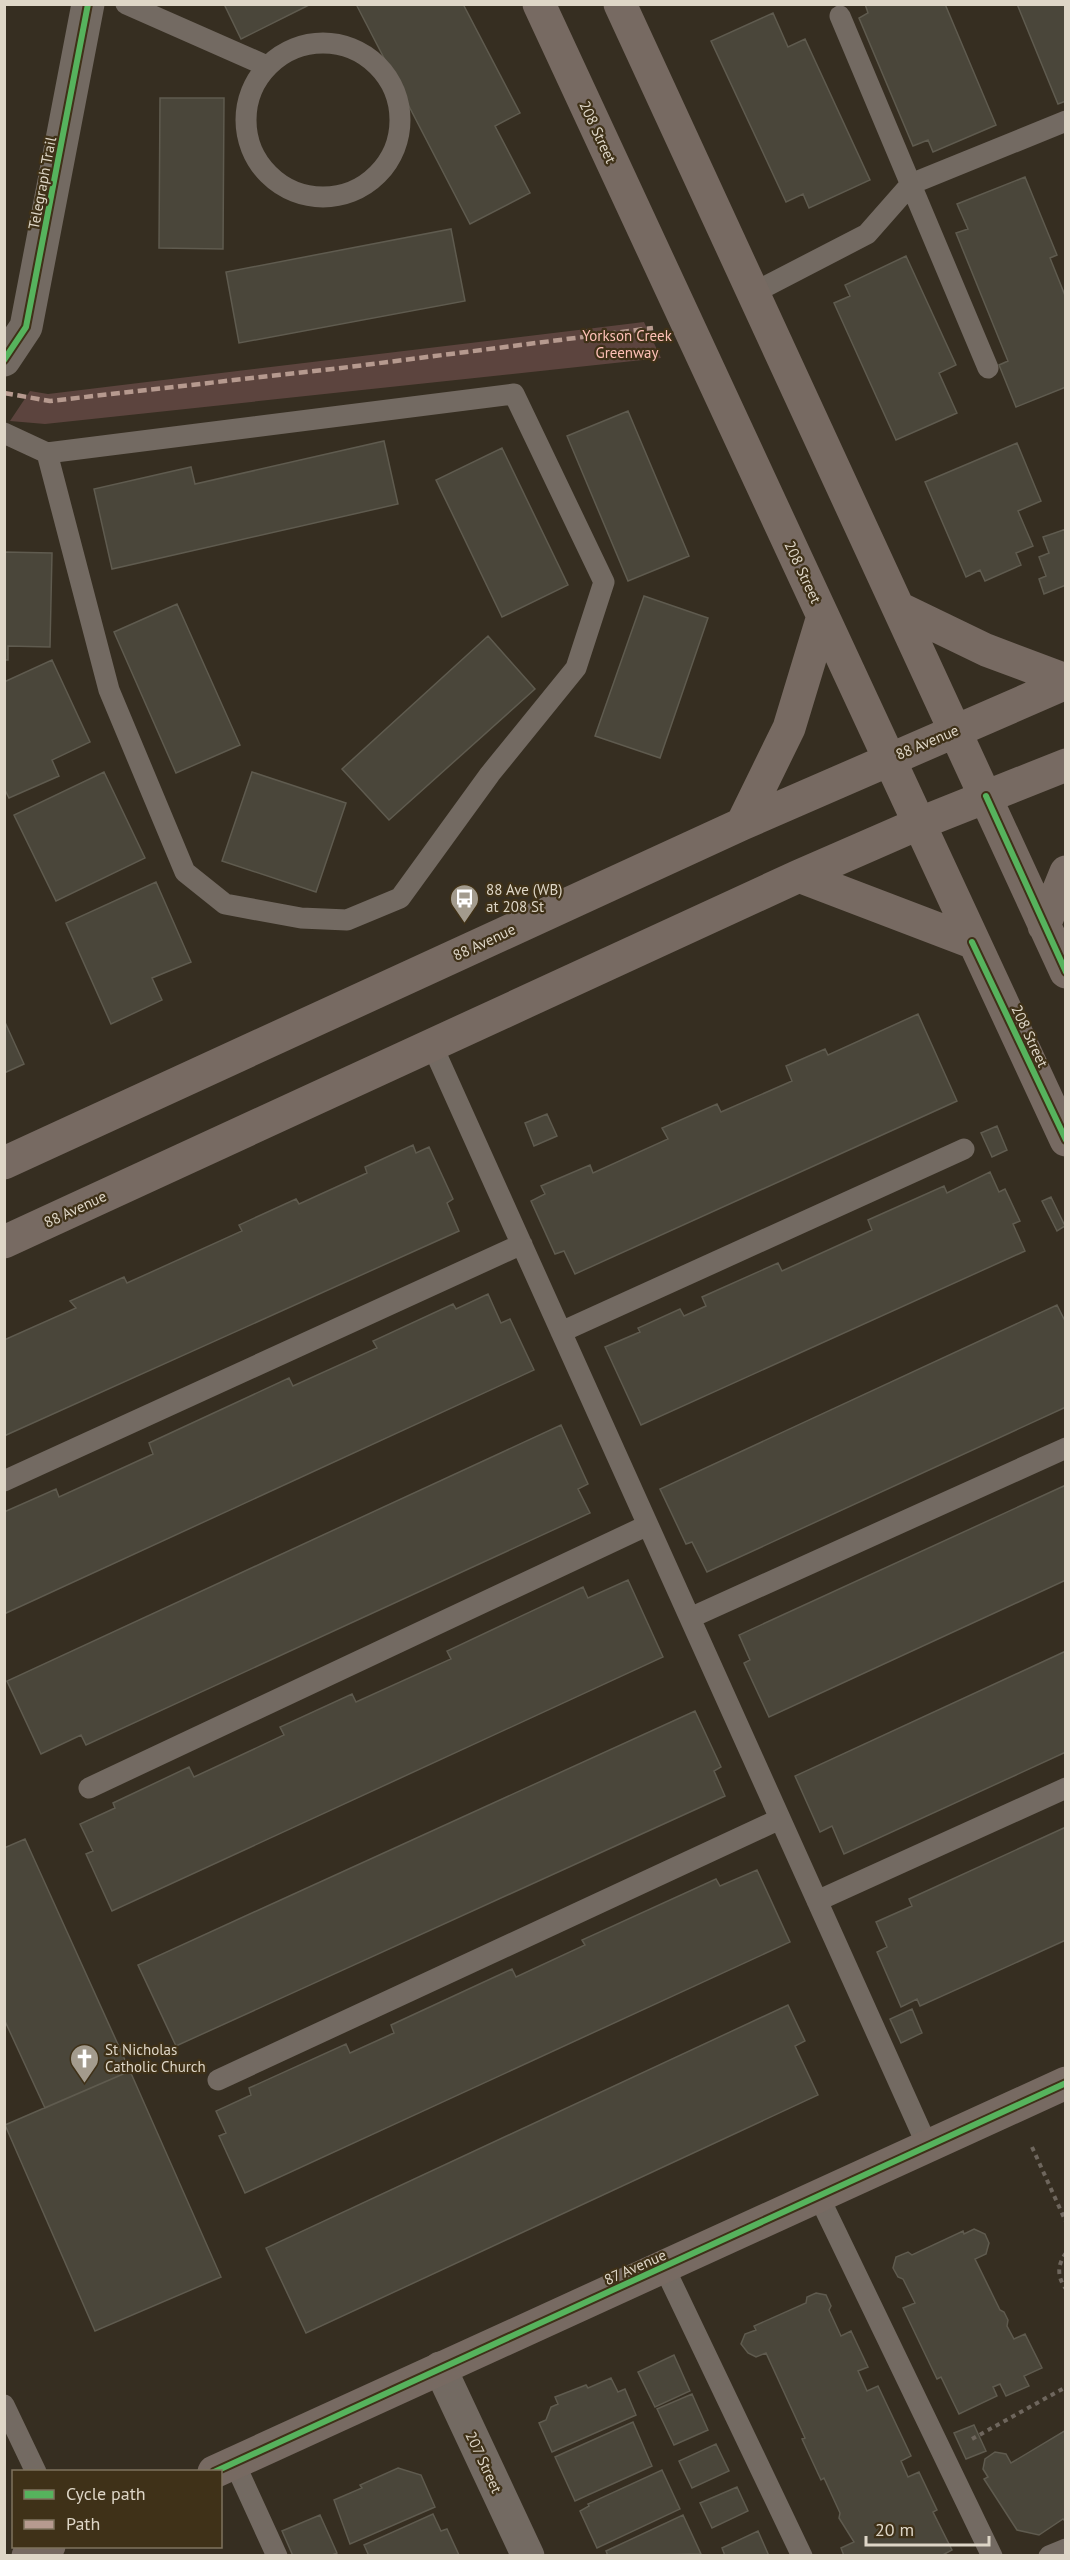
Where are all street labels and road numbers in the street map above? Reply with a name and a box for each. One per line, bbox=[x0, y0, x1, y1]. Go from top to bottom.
street label: 208 Street bbox=[575, 98, 621, 166]
street label: Telegraph Trail bbox=[24, 134, 60, 231]
street label: 208 Street bbox=[780, 538, 826, 606]
street label: 88 Avenue bbox=[893, 720, 961, 764]
street label: 88 Avenue bbox=[450, 919, 518, 965]
street label: 208 Street bbox=[1007, 1002, 1053, 1070]
street label: 88 Avenue bbox=[41, 1186, 109, 1232]
street label: 87 Avenue bbox=[601, 2245, 669, 2289]
street label: 207 Street bbox=[461, 2428, 507, 2496]

